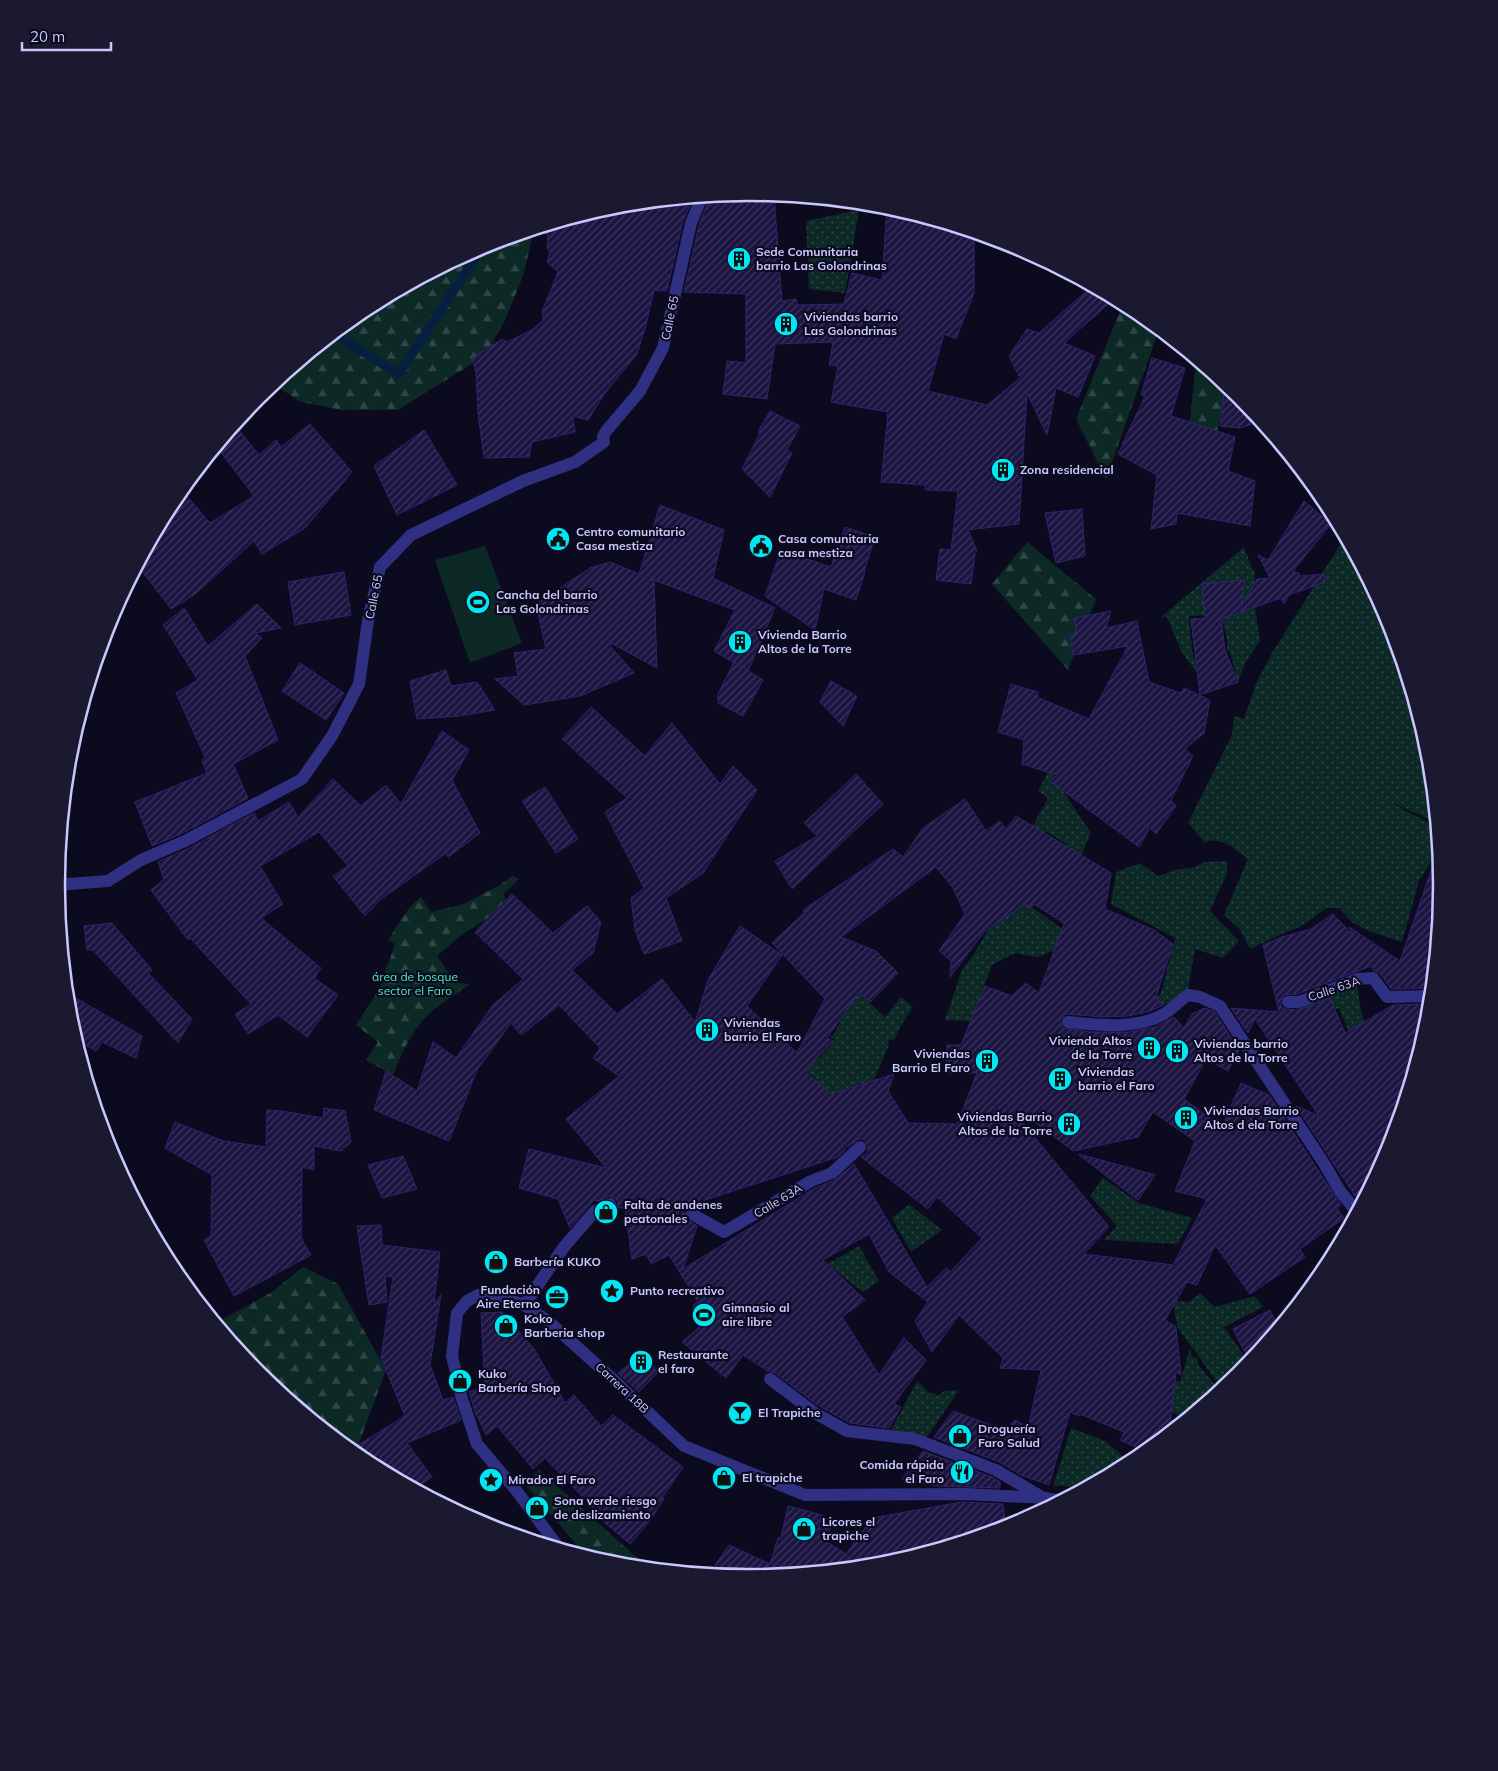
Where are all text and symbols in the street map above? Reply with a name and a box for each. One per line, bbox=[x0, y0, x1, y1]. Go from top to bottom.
scale bar bbox=[22, 20, 111, 52]
text: 20 m bbox=[30, 27, 65, 46]
place label: Sede Comunitaria barrio Las Golondrinas bbox=[756, 244, 887, 273]
building icon: Sede Comunitaria barrio Las Golondrinas bbox=[726, 246, 752, 272]
street label: Calle 65 bbox=[657, 294, 682, 341]
place label: Viviendas barrio Las Golondrinas bbox=[803, 309, 898, 338]
building icon: Viviendas barrio Las Golondrinas bbox=[773, 311, 799, 337]
building icon: Zona residencial bbox=[990, 457, 1016, 483]
place label: Zona residencial bbox=[1020, 462, 1114, 477]
place label: Centro comunitario Casa mestiza bbox=[576, 524, 685, 553]
public building icon: Centro comunitario Casa mestiza bbox=[545, 526, 571, 552]
place label: Casa comunitaria casa mestiza bbox=[778, 531, 879, 560]
public building icon: Casa comunitaria casa mestiza bbox=[748, 533, 774, 559]
street label: Calle 65 bbox=[361, 573, 386, 620]
place label: Cancha del barrio Las Golondrinas bbox=[496, 587, 598, 616]
sports icon: Cancha del barrio Las Golondrinas bbox=[465, 589, 491, 615]
place label: Vivienda Barrio Altos de la Torre bbox=[757, 627, 852, 656]
building icon: Vivienda Barrio Altos de la Torre bbox=[727, 629, 753, 655]
park label: área de bosque sector el Faro bbox=[372, 969, 458, 998]
street label: Calle 63A bbox=[1306, 973, 1362, 1004]
place label: Viviendas barrio El Faro bbox=[723, 1015, 801, 1044]
building icon: Viviendas barrio El Faro bbox=[694, 1017, 720, 1043]
place label: Vivienda Altos de la Torre bbox=[1048, 1033, 1132, 1062]
building icon: Vivienda Altos de la Torre bbox=[1136, 1035, 1162, 1061]
place label: Viviendas barrio Altos de la Torre bbox=[1193, 1036, 1288, 1065]
building icon: Viviendas barrio Altos de la Torre bbox=[1164, 1038, 1190, 1064]
place label: Viviendas Barrio El Faro bbox=[892, 1046, 970, 1075]
building icon: Viviendas Barrio El Faro bbox=[974, 1048, 1000, 1074]
place label: Viviendas barrio el Faro bbox=[1077, 1064, 1155, 1093]
building icon: Viviendas barrio el Faro bbox=[1047, 1066, 1073, 1092]
place label: Viviendas Barrio Altos d ela Torre bbox=[1203, 1103, 1299, 1132]
building icon: Viviendas Barrio Altos d ela Torre bbox=[1173, 1105, 1199, 1131]
place label: Viviendas Barrio Altos de la Torre bbox=[956, 1109, 1052, 1138]
building icon: Viviendas Barrio Altos de la Torre bbox=[1056, 1111, 1082, 1137]
street label: Calle 63A bbox=[751, 1180, 805, 1221]
place label: Falta de andenes peatonales bbox=[624, 1197, 722, 1226]
shop icon: Falta de andenes peatonales bbox=[593, 1199, 619, 1225]
shop icon: Barbería KUKO bbox=[483, 1249, 509, 1275]
place label: Barbería KUKO bbox=[514, 1254, 601, 1269]
place icon: Punto recreativo bbox=[599, 1278, 625, 1304]
place label: Fundación Aire Eterno bbox=[476, 1282, 540, 1311]
place label: Punto recreativo bbox=[630, 1283, 724, 1298]
office icon: Fundación Aire Eterno bbox=[544, 1284, 570, 1310]
place label: Gimnasio al aire libre bbox=[722, 1300, 790, 1329]
sports icon: Gimnasio al aire libre bbox=[691, 1302, 717, 1328]
place label: Koko Barberia shop bbox=[524, 1311, 605, 1340]
shop icon: Koko Barberia shop bbox=[493, 1313, 519, 1339]
place label: Restaurante el faro bbox=[658, 1347, 729, 1376]
building icon: Restaurante el faro bbox=[628, 1349, 654, 1375]
street label: Carrera 18B bbox=[593, 1359, 652, 1416]
place label: Kuko Barbería Shop bbox=[478, 1366, 561, 1395]
shop icon: Kuko Barbería Shop bbox=[447, 1368, 473, 1394]
bar icon: El Trapiche bbox=[727, 1400, 753, 1426]
place label: El Trapiche bbox=[758, 1405, 821, 1420]
place label: Droguería Faro Salud bbox=[978, 1421, 1040, 1450]
shop icon: Droguería Faro Salud bbox=[947, 1423, 973, 1449]
place label: Comida rápida el Faro bbox=[859, 1457, 944, 1486]
restaurant icon: Comida rápida el Faro bbox=[949, 1459, 975, 1485]
shop icon: El trapiche bbox=[711, 1465, 737, 1491]
place icon: Mirador El Faro bbox=[478, 1467, 504, 1493]
place label: El trapiche bbox=[742, 1470, 803, 1485]
place label: Mirador El Faro bbox=[508, 1472, 596, 1487]
place label: Sona verde riesgo de deslizamiento bbox=[554, 1493, 657, 1522]
shop icon: Sona verde riesgo de deslizamiento bbox=[524, 1495, 550, 1521]
place label: Licores el trapiche bbox=[822, 1514, 875, 1543]
shop icon: Licores el trapiche bbox=[791, 1516, 817, 1542]

